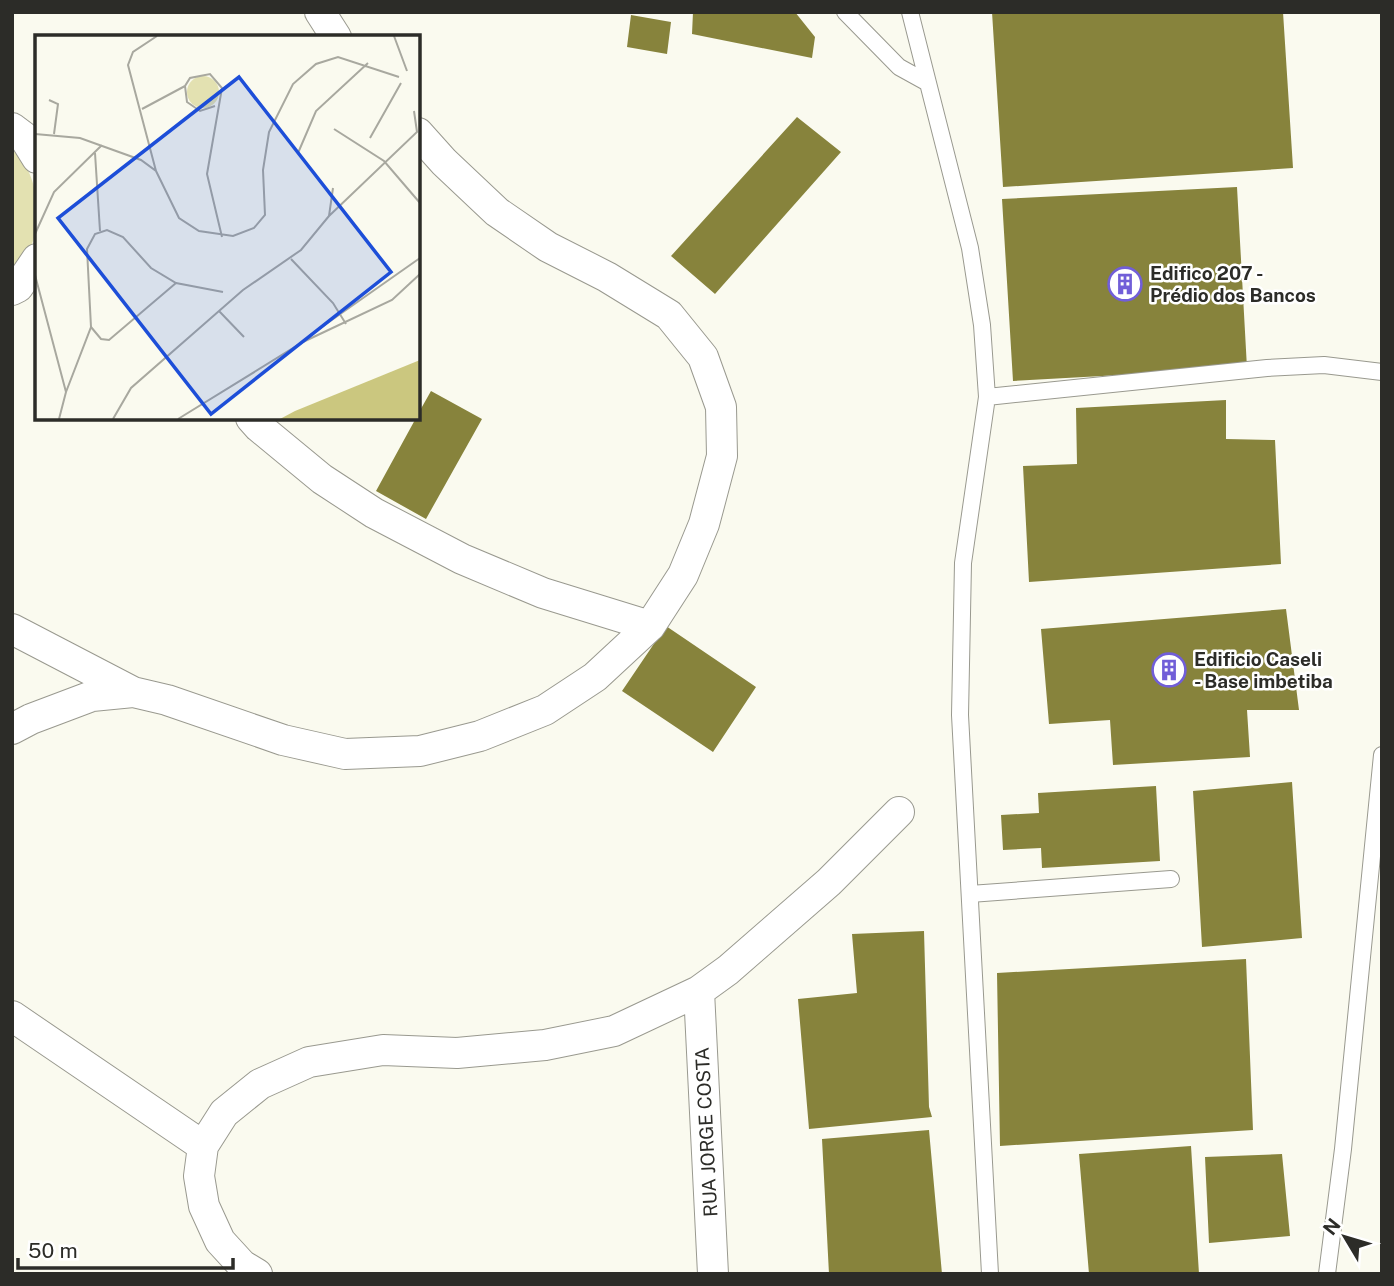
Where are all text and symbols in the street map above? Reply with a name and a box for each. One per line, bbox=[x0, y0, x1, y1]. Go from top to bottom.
inset map bbox=[35, 35, 420, 420]
place label: Edifico 207 - Prédio dos Bancos bbox=[1150, 262, 1316, 306]
building icon: Edifico 207 - Prédio dos Bancos bbox=[1106, 265, 1144, 303]
place label: Edificio Caseli - Base imbetiba bbox=[1194, 648, 1333, 692]
building icon: Edificio Caseli - Base imbetiba bbox=[1150, 651, 1188, 689]
street label: RUA JORGE COSTA bbox=[691, 1047, 721, 1217]
north arrow bbox=[1310, 1202, 1380, 1272]
text: N bbox=[1318, 1214, 1345, 1239]
scale bar bbox=[18, 1226, 233, 1270]
text: 50 m bbox=[28, 1238, 78, 1263]

